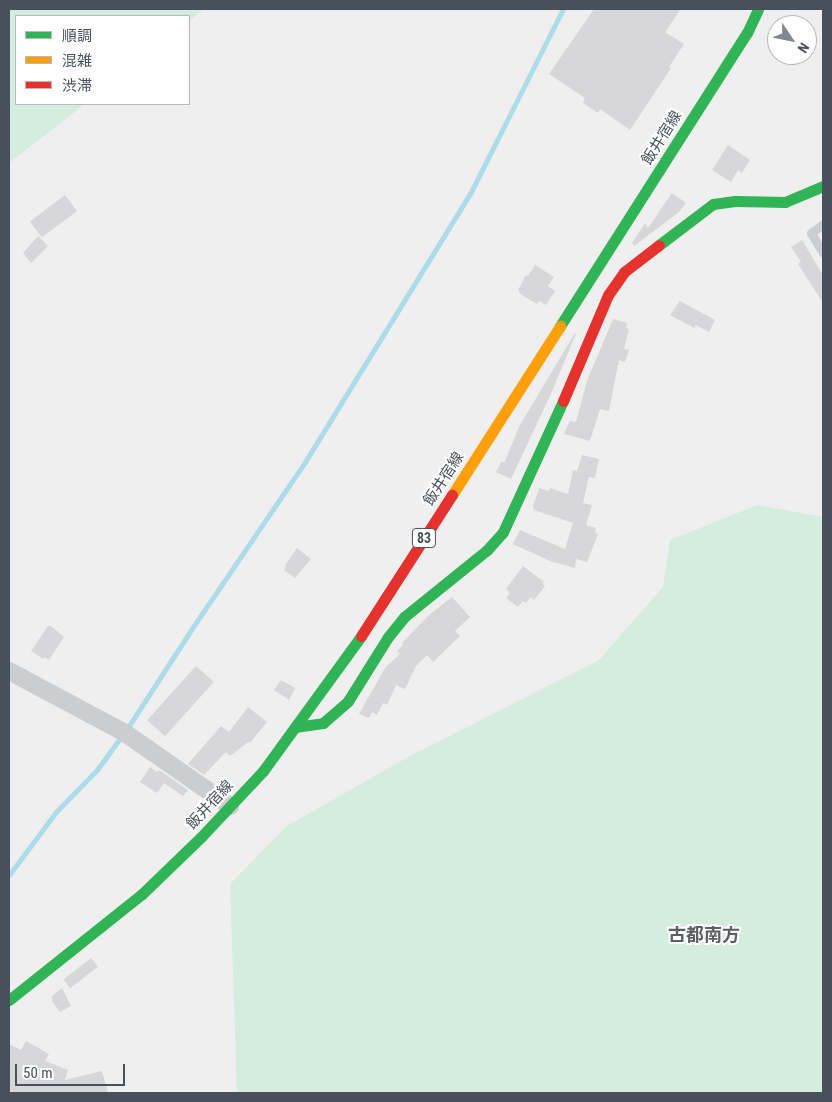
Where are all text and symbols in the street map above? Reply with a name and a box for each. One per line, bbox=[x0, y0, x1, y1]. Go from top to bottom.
legend bbox=[15, 15, 190, 105]
north arrow bbox=[767, 15, 817, 65]
text: 順調 bbox=[62, 27, 92, 45]
text: N bbox=[795, 40, 813, 56]
text: 混雑 bbox=[62, 52, 92, 70]
text: 渋滞 bbox=[62, 77, 92, 95]
street label: 飯井宿線 bbox=[638, 108, 686, 168]
street label: 飯井宿線 bbox=[420, 449, 468, 509]
road number: 83 bbox=[412, 526, 436, 550]
street label: 飯井宿線 bbox=[183, 777, 237, 833]
district label: 古都南方 bbox=[668, 924, 740, 946]
scale bar bbox=[18, 1054, 128, 1086]
text: 50 m bbox=[23, 1064, 53, 1082]

